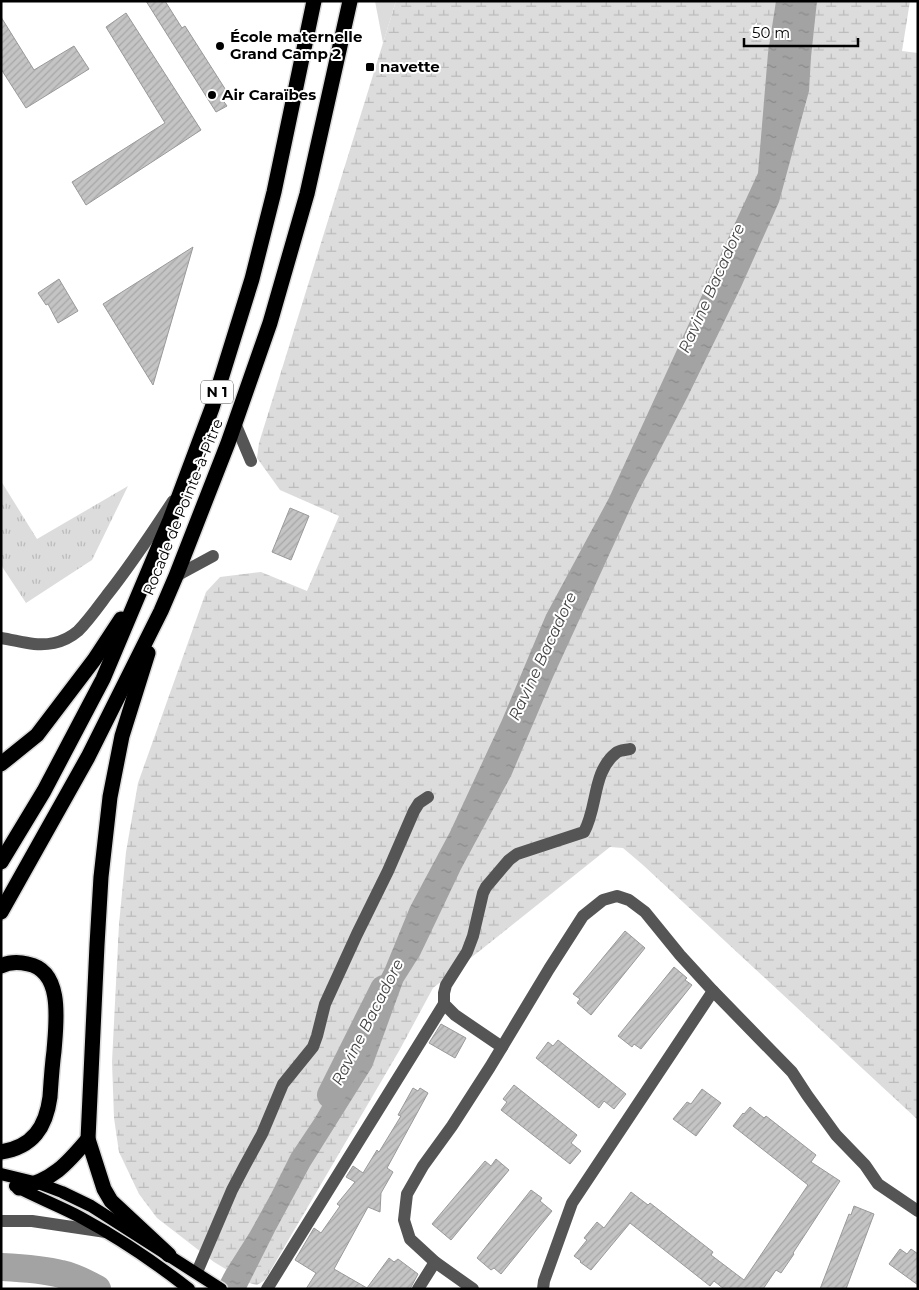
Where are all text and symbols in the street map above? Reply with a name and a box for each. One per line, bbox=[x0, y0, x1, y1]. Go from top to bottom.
scale bar bbox=[744, 15, 858, 47]
text: 50 m bbox=[752, 23, 790, 42]
place label: École maternelle Grand Camp 2 bbox=[230, 27, 362, 63]
marker: École maternelle Grand Camp 2 bbox=[214, 40, 226, 52]
place label: navette bbox=[380, 57, 440, 76]
marker: navette bbox=[364, 61, 376, 73]
place label: Air Caraïbes bbox=[221, 85, 316, 104]
marker: Air Caraïbes bbox=[206, 89, 218, 101]
water label: Ravine Bacadore bbox=[674, 221, 748, 356]
road number: N 1 bbox=[201, 381, 233, 404]
street label: Rocade de Pointe-à-Pitre bbox=[138, 416, 227, 598]
water label: Ravine Bacadore bbox=[504, 589, 581, 723]
water label: Ravine Bacadore bbox=[327, 956, 408, 1089]

